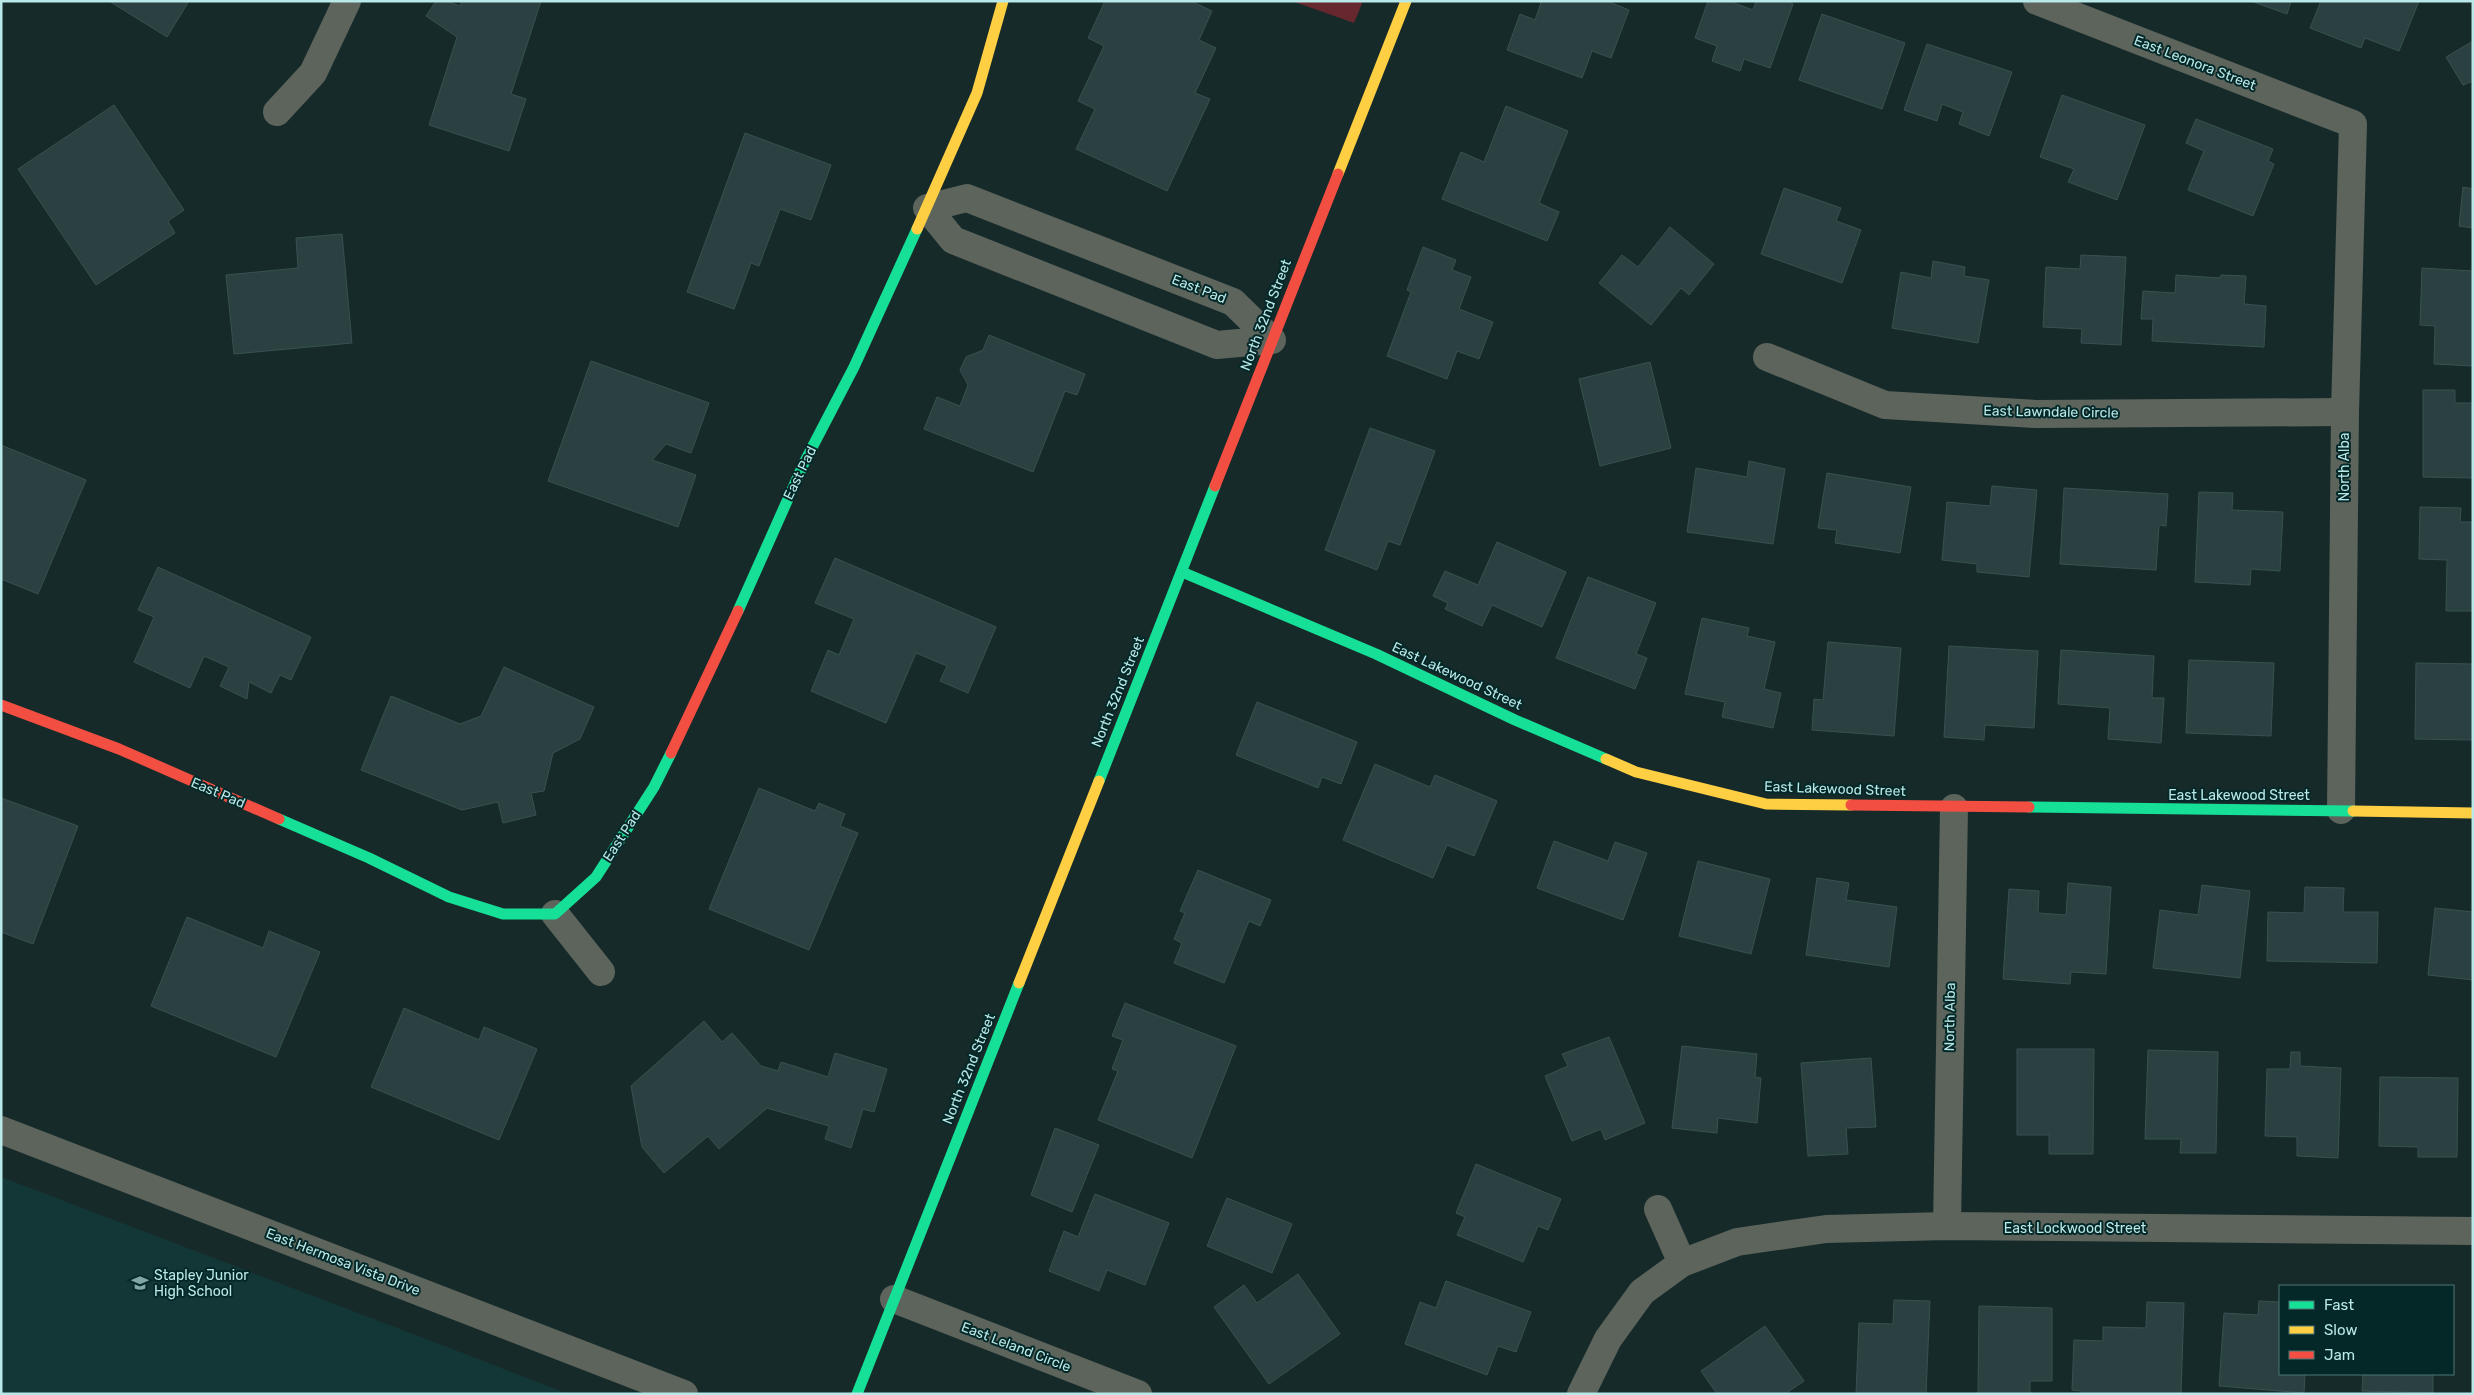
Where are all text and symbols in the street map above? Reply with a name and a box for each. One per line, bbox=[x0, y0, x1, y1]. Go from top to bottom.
street label: East Leonora Street bbox=[2132, 32, 2259, 94]
street label: North 32nd Street bbox=[1237, 256, 1295, 373]
street label: East Pad bbox=[1169, 271, 1229, 307]
street label: East Lawndale Circle bbox=[1983, 402, 2119, 422]
street label: North Alba bbox=[2336, 433, 2353, 502]
street label: East Pad bbox=[780, 444, 820, 502]
street label: North 32nd Street bbox=[1088, 634, 1148, 750]
street label: East Lakewood Street bbox=[1389, 638, 1525, 714]
street label: East Pad bbox=[188, 774, 248, 812]
street label: East Lakewood Street bbox=[1764, 778, 1907, 800]
street label: East Lakewood Street bbox=[2168, 787, 2310, 804]
street label: East Pad bbox=[599, 807, 645, 865]
street label: North Alba bbox=[1941, 982, 1959, 1052]
street label: North 32nd Street bbox=[939, 1011, 999, 1127]
street label: East Lockwood Street bbox=[2004, 1220, 2147, 1237]
street label: East Hermosa Vista Drive bbox=[264, 1225, 423, 1299]
place label: Stapley Junior High School bbox=[154, 1267, 249, 1300]
school or university icon: Stapley Junior High School bbox=[130, 1273, 150, 1293]
legend bbox=[2279, 1285, 2454, 1375]
text: Fast bbox=[2324, 1296, 2354, 1314]
street label: East Leland Circle bbox=[959, 1318, 1073, 1376]
text: Slow bbox=[2324, 1321, 2357, 1339]
text: Jam bbox=[2324, 1346, 2355, 1364]

